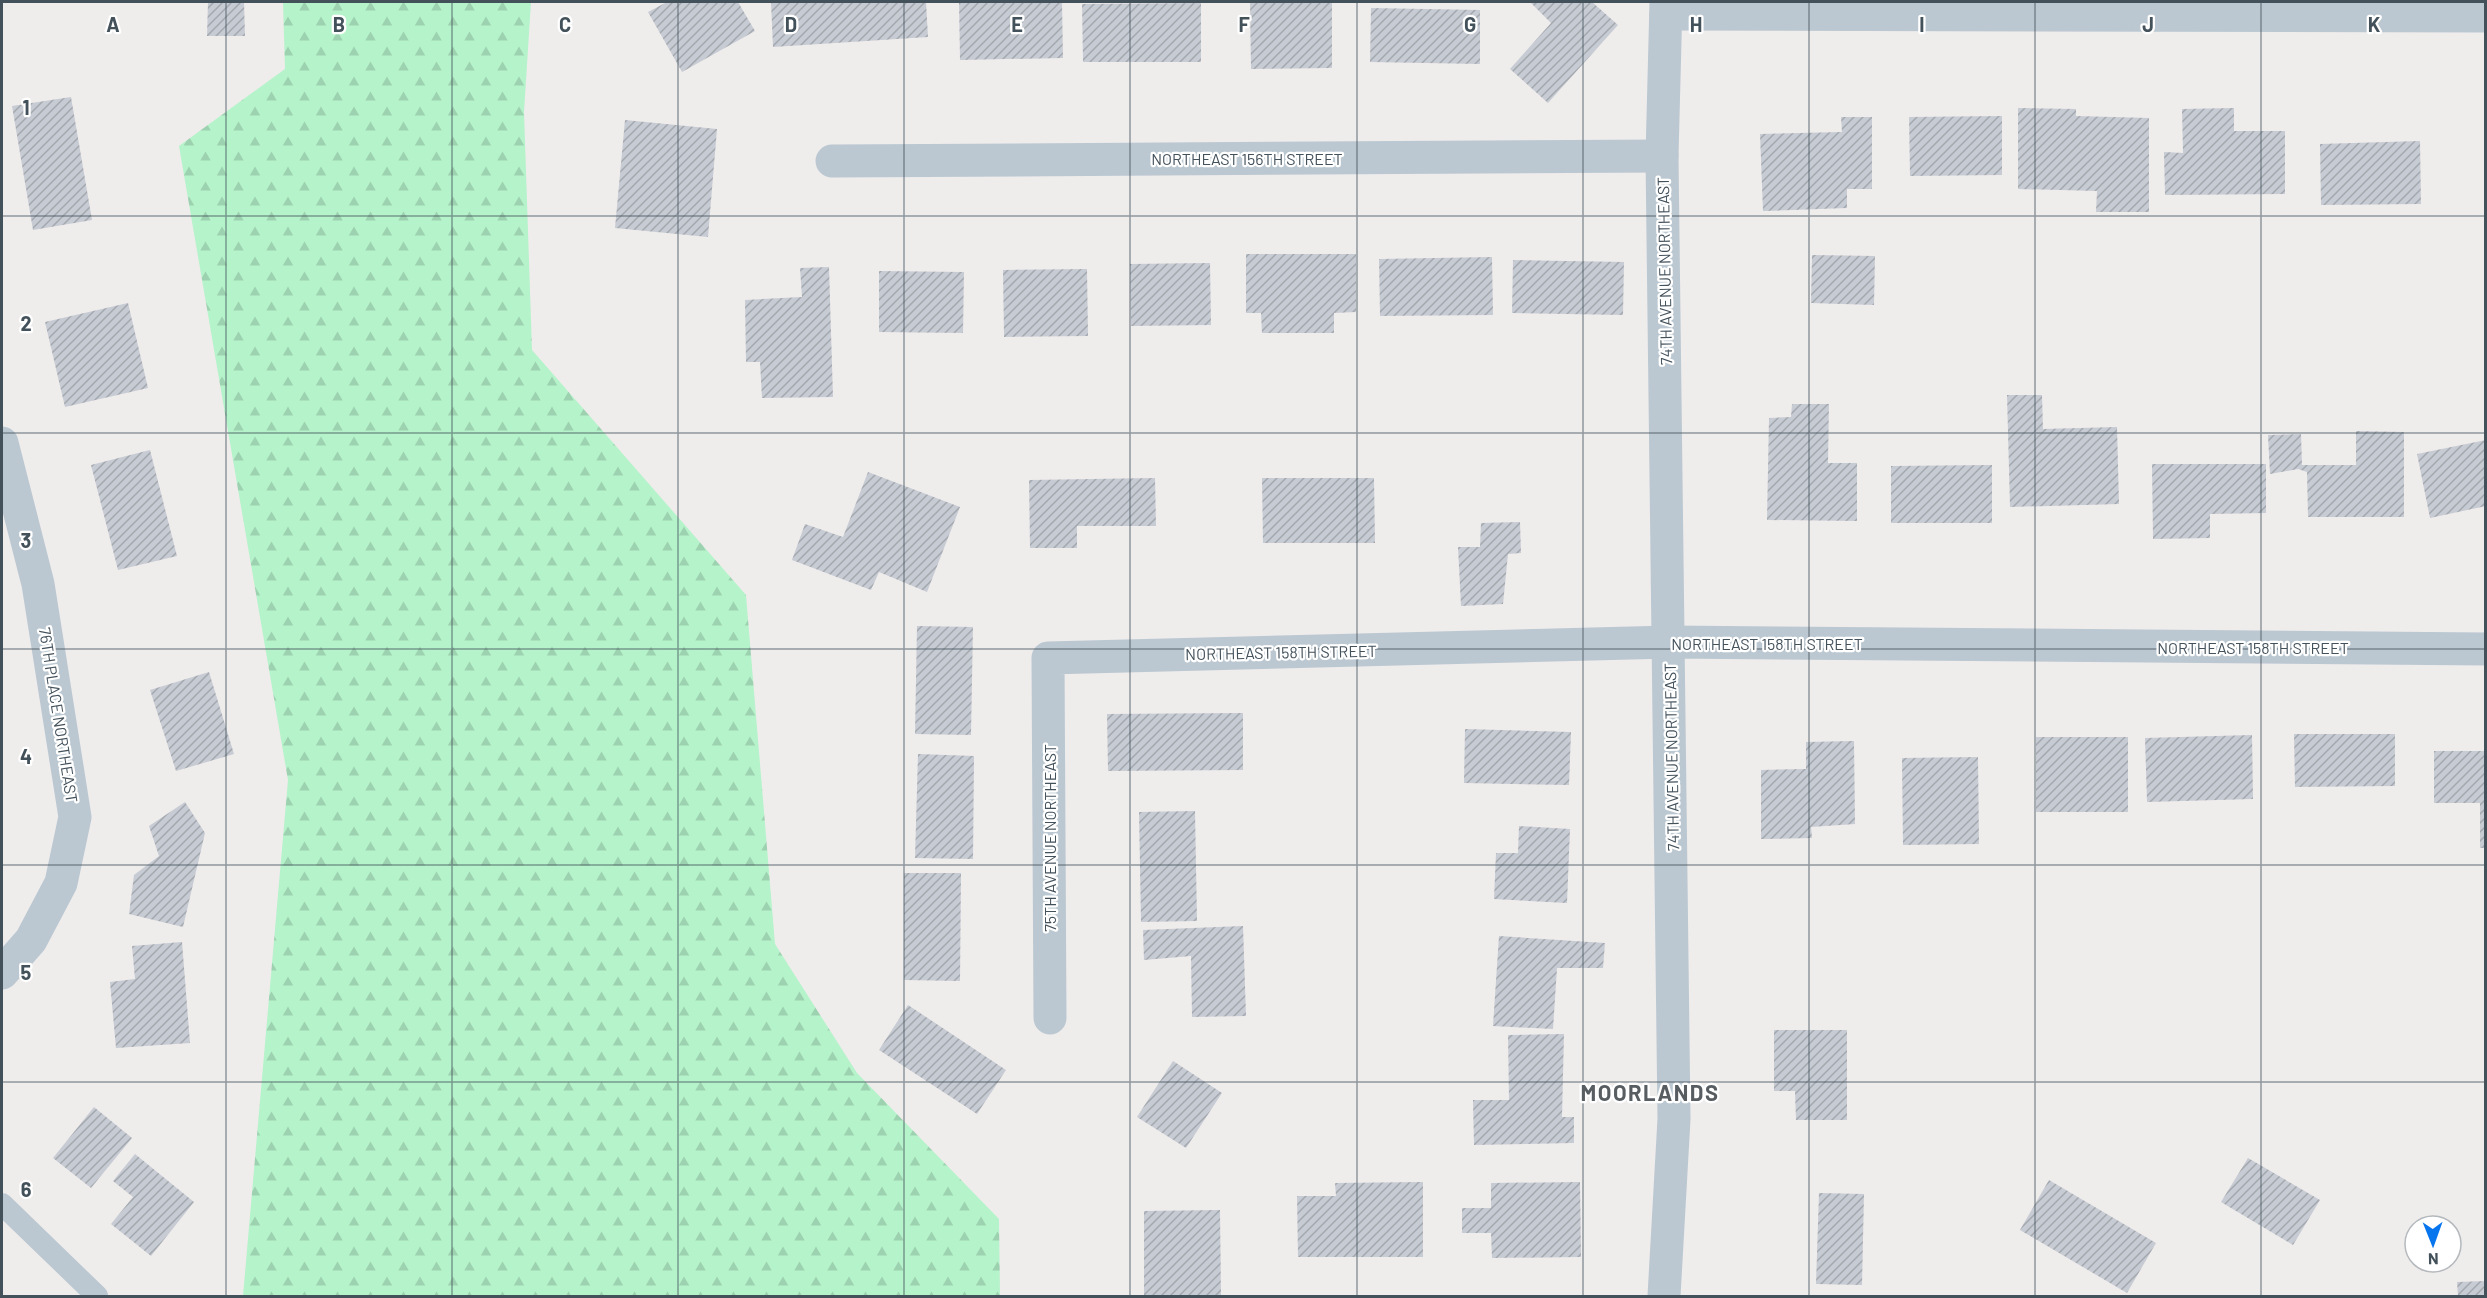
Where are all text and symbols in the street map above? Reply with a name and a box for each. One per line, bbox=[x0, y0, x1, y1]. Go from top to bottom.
text: A bbox=[106, 12, 120, 36]
text: B bbox=[333, 12, 345, 36]
text: C bbox=[559, 12, 571, 36]
text: D bbox=[785, 12, 797, 36]
text: E bbox=[1011, 12, 1023, 36]
text: F bbox=[1238, 12, 1250, 36]
text: G bbox=[1464, 12, 1476, 36]
text: H bbox=[1690, 12, 1702, 36]
text: I bbox=[1919, 12, 1925, 36]
text: J bbox=[2142, 12, 2154, 36]
text: K bbox=[2368, 12, 2381, 36]
text: 1 bbox=[22, 95, 30, 119]
street label: NORTHEAST 156TH STREET bbox=[1151, 149, 1343, 168]
street label: 74TH AVENUE NORTHEAST bbox=[1653, 177, 1675, 365]
text: 2 bbox=[20, 311, 32, 335]
text: 3 bbox=[21, 528, 31, 552]
street label: 76TH PLACE NORTHEAST bbox=[36, 626, 82, 804]
street label: NORTHEAST 158TH STREET bbox=[1671, 634, 1863, 653]
street label: NORTHEAST 158TH STREET bbox=[2157, 638, 2349, 657]
street label: NORTHEAST 158TH STREET bbox=[1185, 641, 1377, 663]
street label: 74TH AVENUE NORTHEAST bbox=[1660, 663, 1682, 851]
text: 4 bbox=[20, 744, 32, 768]
street label: 75TH AVENUE NORTHEAST bbox=[1040, 744, 1059, 932]
text: 5 bbox=[21, 960, 32, 984]
district label: MOORLANDS bbox=[1581, 1079, 1719, 1105]
text: 6 bbox=[21, 1177, 32, 1201]
north arrow bbox=[2403, 1214, 2463, 1274]
text: N bbox=[2428, 1250, 2439, 1269]

